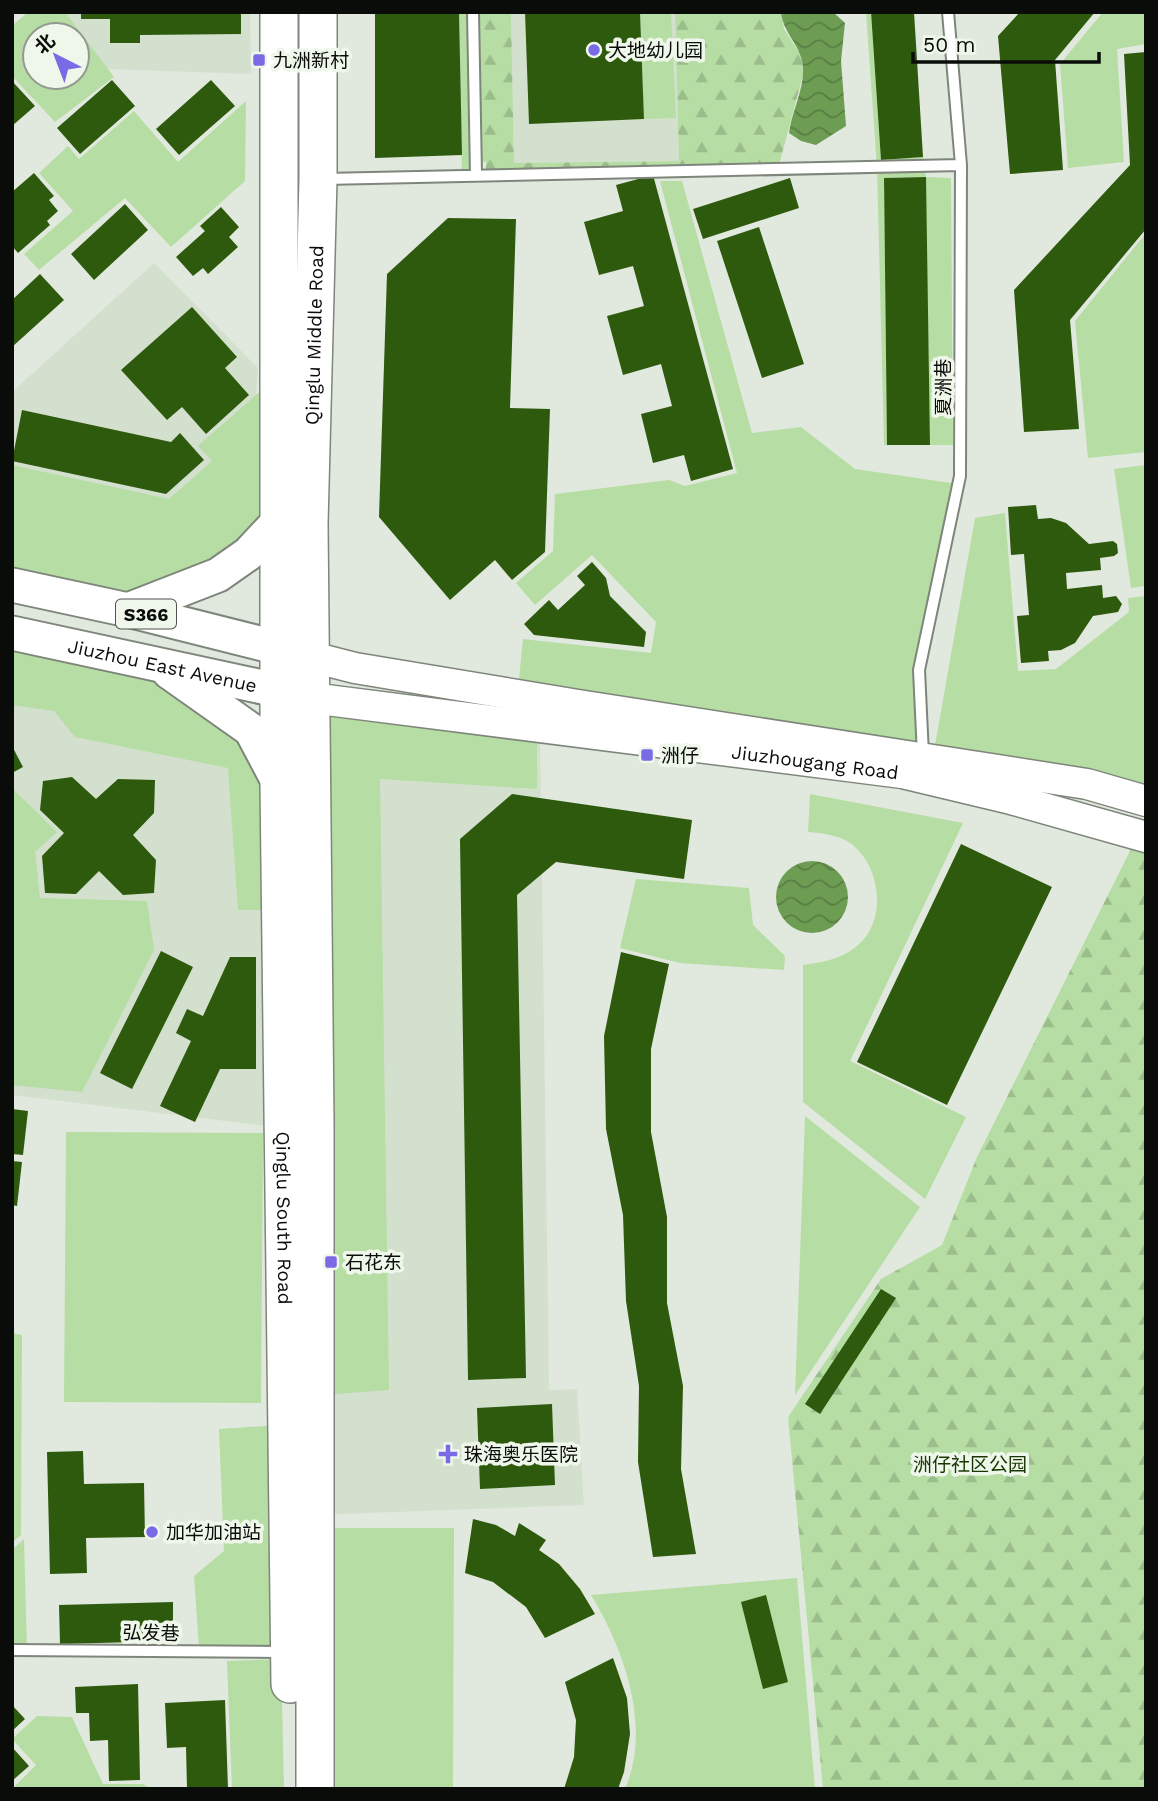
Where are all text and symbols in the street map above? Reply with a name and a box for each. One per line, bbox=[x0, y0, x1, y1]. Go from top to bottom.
north arrow bbox=[21, 21, 91, 91]
scale bar bbox=[913, 21, 1098, 65]
text: 北 bbox=[30, 29, 60, 59]
text: 50 m bbox=[923, 32, 975, 57]
place label: 大地幼儿园 bbox=[608, 39, 703, 62]
marker: 大地幼儿园 bbox=[586, 42, 602, 58]
place label: 九洲新村 bbox=[273, 49, 349, 72]
marker: 九洲新村 bbox=[251, 52, 267, 68]
street label: Qinglu Middle Road bbox=[300, 245, 328, 425]
street label: 夏洲巷 bbox=[932, 358, 955, 416]
road number: S366 bbox=[116, 600, 176, 628]
street label: Jiuzhou East Avenue bbox=[66, 634, 259, 697]
street label: Jiuzhougang Road bbox=[730, 740, 900, 784]
place label: 洲仔 bbox=[661, 744, 699, 767]
marker: 洲仔 bbox=[639, 747, 655, 763]
street label: Qinglu South Road bbox=[272, 1131, 297, 1305]
place label: 石花东 bbox=[345, 1251, 402, 1274]
marker: 石花东 bbox=[323, 1254, 339, 1270]
place label: 珠海奥乐医院 bbox=[464, 1443, 578, 1466]
marker: 珠海奥乐医院 bbox=[438, 1444, 458, 1464]
park label: 洲仔社区公园 bbox=[913, 1453, 1027, 1476]
place label: 加华加油站 bbox=[166, 1521, 261, 1544]
marker: 加华加油站 bbox=[144, 1524, 160, 1540]
street label: 弘发巷 bbox=[122, 1621, 180, 1645]

